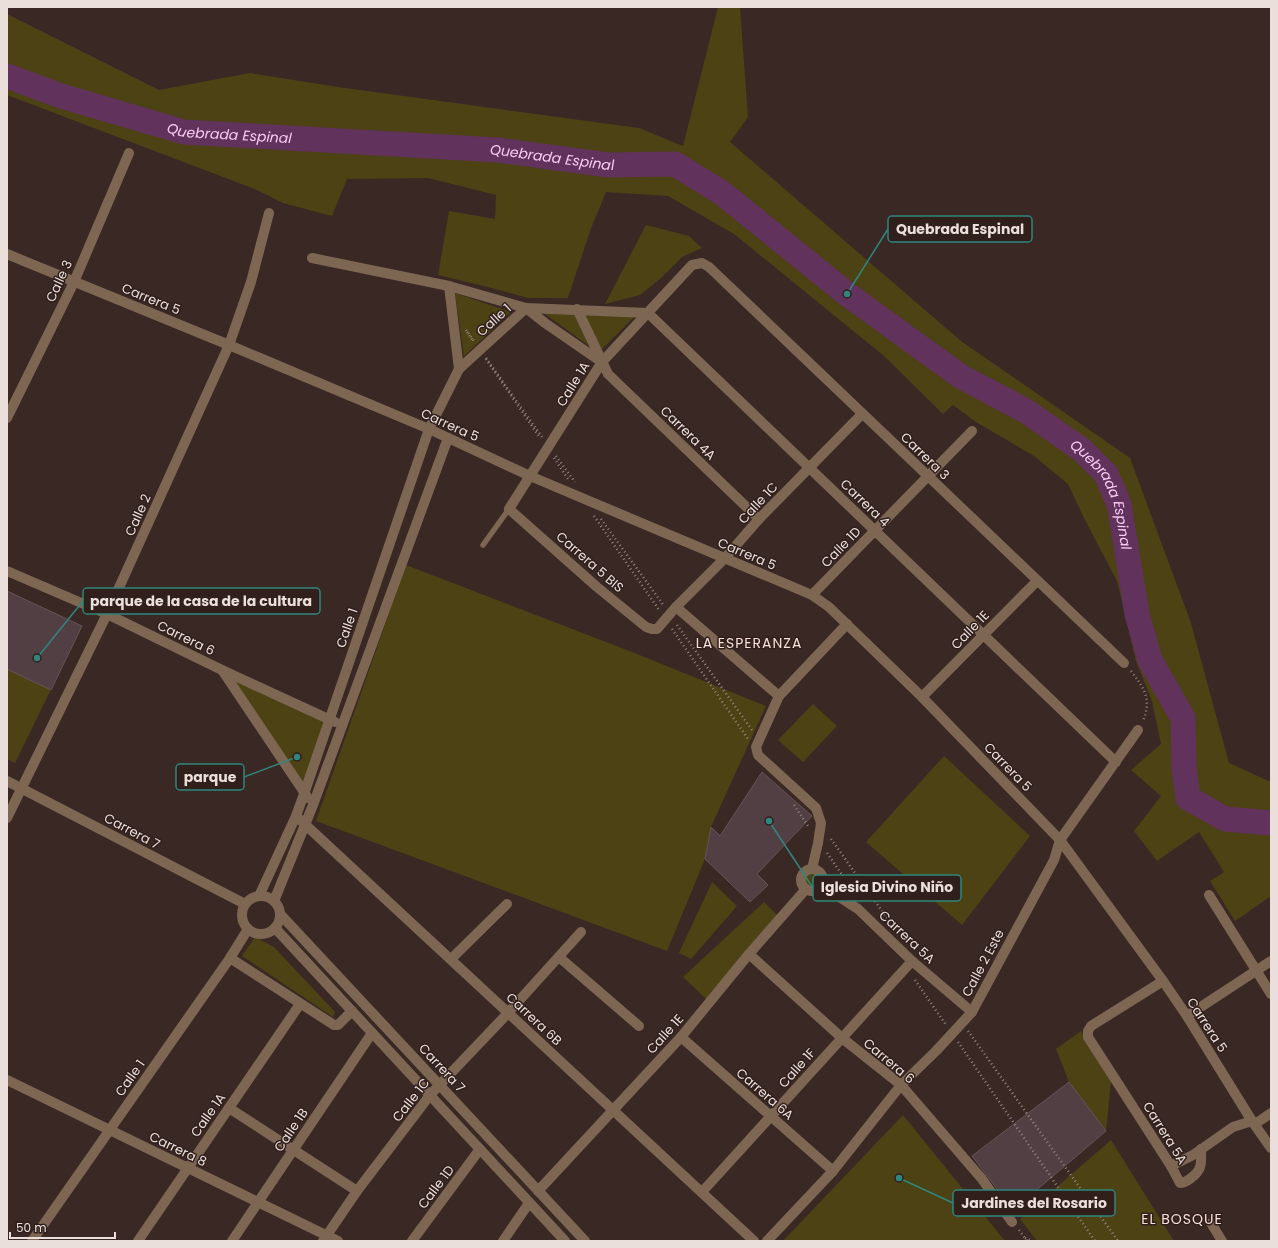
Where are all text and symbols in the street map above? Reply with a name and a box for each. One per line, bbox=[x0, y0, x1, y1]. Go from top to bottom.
water label: Quebrada Espinal bbox=[164, 118, 293, 148]
water label: Quebrada Espinal bbox=[490, 140, 615, 175]
callout: Quebrada Espinal bbox=[888, 216, 1032, 242]
text: Quebrada Espinal bbox=[896, 219, 1024, 239]
street label: Calle 3 bbox=[41, 257, 77, 305]
street label: Carrera 5 bbox=[119, 279, 183, 319]
street label: Calle 1 bbox=[472, 299, 516, 341]
street label: Calle 1A bbox=[552, 358, 594, 410]
street label: Carrera 4A bbox=[656, 402, 720, 465]
street label: Carrera 5 bbox=[418, 404, 482, 446]
street label: Carrera 3 bbox=[896, 428, 954, 484]
water label: Quebrada Espinal bbox=[1066, 435, 1136, 552]
street label: Carrera 4 bbox=[836, 475, 894, 531]
street label: Calle 1C bbox=[734, 478, 782, 528]
street label: Calle 2 bbox=[120, 491, 156, 539]
street label: Calle 1D bbox=[817, 522, 865, 572]
street label: Carrera 5 BIS bbox=[552, 527, 628, 597]
street label: Carrera 5 bbox=[715, 533, 779, 575]
callout: parque de la casa de la cultura bbox=[83, 588, 320, 614]
text: parque de la casa de la cultura bbox=[90, 591, 312, 611]
street label: Calle 1 bbox=[331, 606, 363, 650]
street label: Calle 1E bbox=[947, 606, 993, 654]
street label: Carrera 6 bbox=[154, 616, 218, 660]
district label: LA ESPERANZA bbox=[696, 633, 802, 653]
street label: Carrera 5 bbox=[980, 738, 1036, 796]
callout: parque bbox=[176, 764, 244, 790]
text: parque bbox=[184, 767, 237, 787]
street label: Carrera 7 bbox=[101, 808, 163, 854]
callout: Iglesia Divino Niño bbox=[813, 875, 961, 901]
text: Iglesia Divino Niño bbox=[821, 877, 953, 897]
street label: Carrera 5A bbox=[875, 906, 939, 968]
street label: Calle 2 Este bbox=[957, 926, 1009, 1000]
street label: Carrera 6B bbox=[502, 988, 566, 1050]
street label: Carrera 5 bbox=[1182, 994, 1232, 1056]
street label: Calle 1E bbox=[642, 1010, 688, 1058]
street label: Carrera 6 bbox=[859, 1034, 919, 1088]
street label: Carrera 7 bbox=[414, 1039, 470, 1097]
street label: Calle 1F bbox=[774, 1044, 820, 1092]
street label: Calle 1 bbox=[110, 1056, 150, 1100]
street label: Carrera 6A bbox=[732, 1064, 798, 1125]
street label: Calle 1C bbox=[388, 1074, 434, 1126]
street label: Calle 1A bbox=[186, 1089, 230, 1141]
street label: Carrera 5A bbox=[1138, 1098, 1192, 1168]
street label: Calle 1B bbox=[269, 1104, 313, 1156]
street label: Carrera 8 bbox=[146, 1127, 210, 1171]
street label: Calle 1D bbox=[413, 1161, 459, 1213]
callout: Jardines del Rosario bbox=[953, 1190, 1115, 1216]
text: Jardines del Rosario bbox=[961, 1193, 1107, 1213]
district label: EL BOSQUE bbox=[1141, 1209, 1223, 1229]
scale bar bbox=[10, 1214, 115, 1240]
text: 50 m bbox=[16, 1219, 47, 1236]

